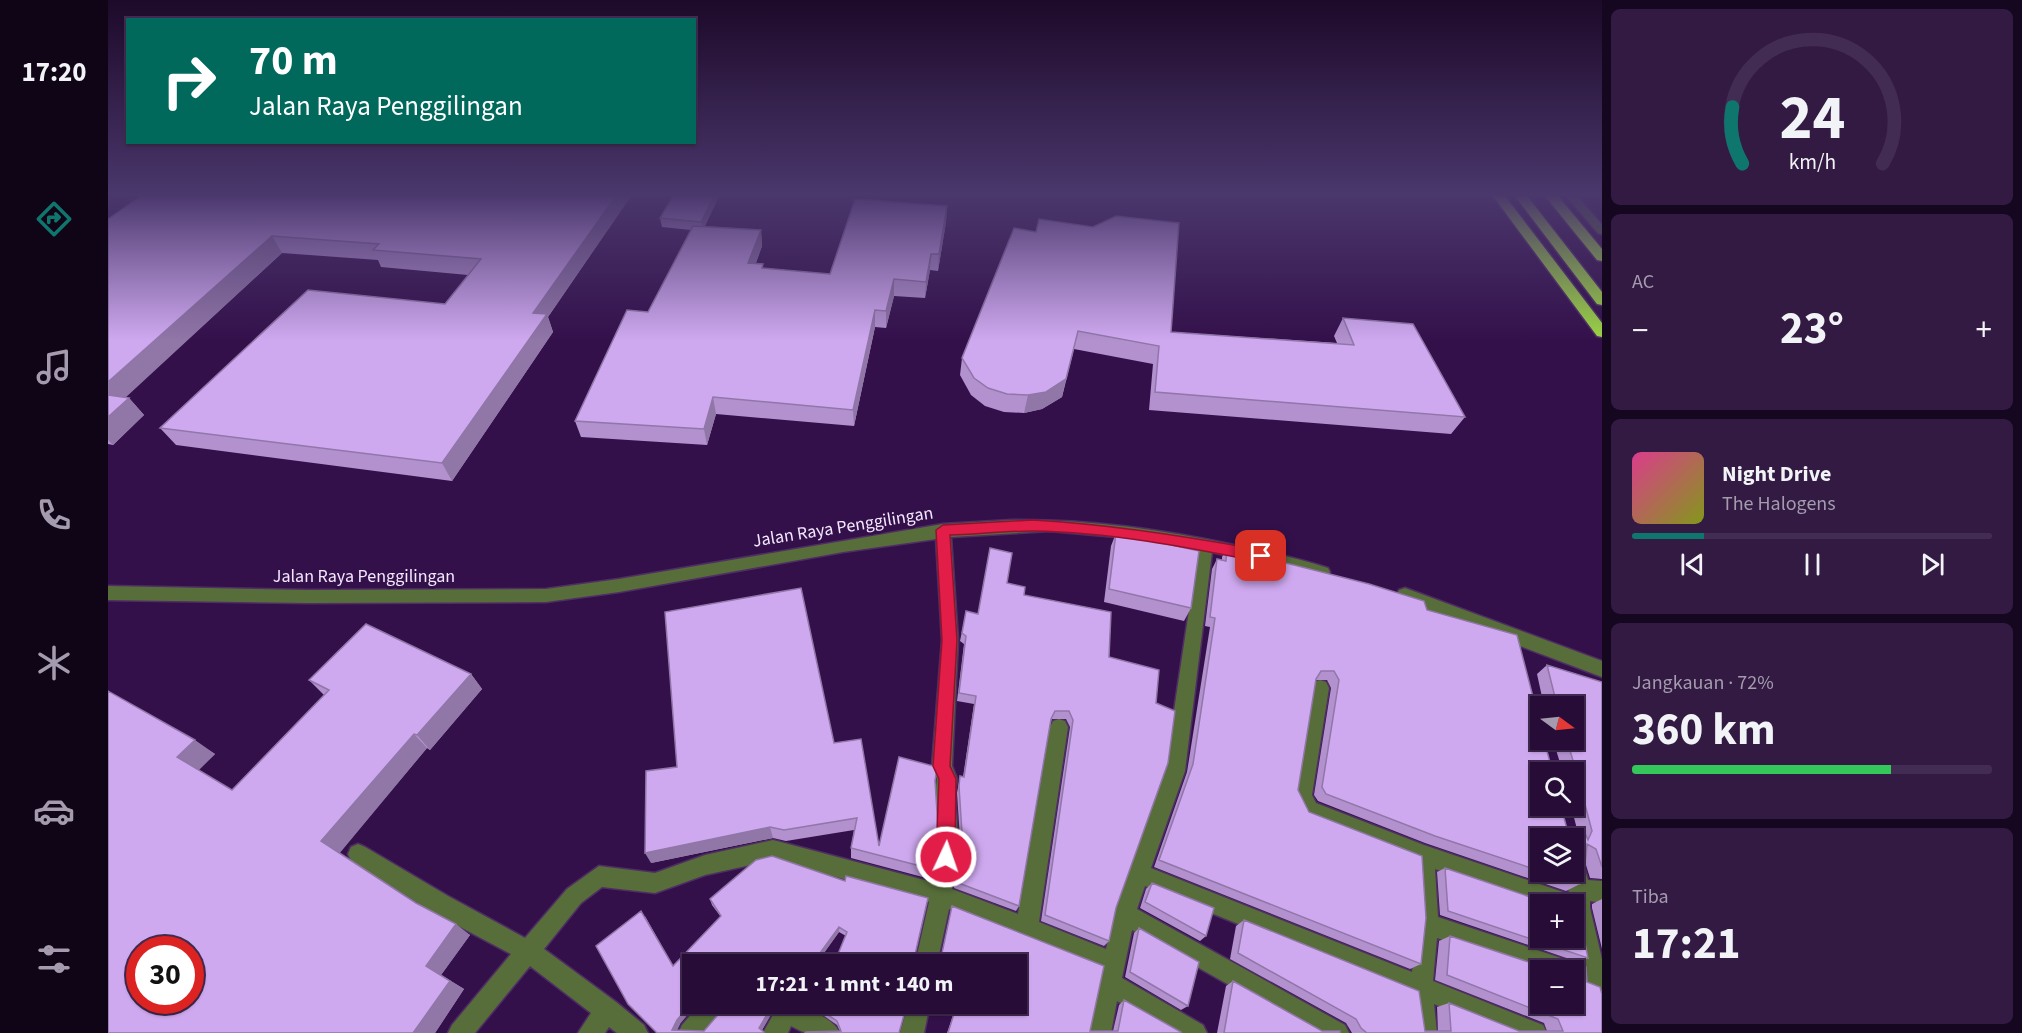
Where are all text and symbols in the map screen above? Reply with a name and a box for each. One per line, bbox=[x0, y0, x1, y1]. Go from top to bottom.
text: 70 m bbox=[249, 31, 338, 91]
icon: right bbox=[150, 42, 228, 120]
text: 17:20 bbox=[21, 53, 87, 92]
text: 24 bbox=[1779, 74, 1845, 163]
text: Jalan Raya Penggilingan bbox=[249, 87, 523, 126]
text: km/h bbox=[1788, 147, 1836, 178]
icon: directions bbox=[33, 198, 75, 240]
text: AC bbox=[1632, 268, 1654, 296]
text: 23° bbox=[1780, 297, 1844, 361]
text: − bbox=[1632, 307, 1648, 354]
text: + bbox=[1976, 307, 1992, 354]
icon: music bbox=[33, 346, 75, 388]
text: Night Drive bbox=[1722, 458, 1831, 490]
text: The Halogens bbox=[1722, 490, 1836, 518]
icon: phone bbox=[33, 494, 75, 536]
street label: Jalan Raya Penggilingan bbox=[751, 500, 935, 554]
pin bbox=[1235, 530, 1286, 581]
icon: arrive bbox=[1244, 539, 1277, 572]
icon: previous bbox=[1676, 548, 1709, 581]
icon: pause bbox=[1796, 548, 1829, 581]
icon: next bbox=[1916, 548, 1949, 581]
street label: Jalan Raya Penggilingan bbox=[273, 564, 455, 589]
icon: climate bbox=[33, 642, 75, 684]
text: Jangkauan · 72% bbox=[1632, 669, 1774, 697]
north arrow bbox=[1530, 696, 1584, 750]
map controls bbox=[1530, 696, 1584, 1014]
text: 360 km bbox=[1632, 698, 1776, 762]
button: search bbox=[1530, 762, 1584, 816]
icon: car bbox=[33, 790, 75, 832]
position arrow bbox=[914, 825, 978, 889]
button: layers bbox=[1530, 828, 1584, 882]
text: Tiba bbox=[1632, 883, 1669, 911]
button: + bbox=[1530, 894, 1584, 948]
text: 17:21 bbox=[1632, 912, 1741, 976]
speed limit sign: 30 bbox=[126, 936, 204, 1014]
icon: filters bbox=[33, 938, 75, 980]
button: − bbox=[1530, 960, 1584, 1014]
text: 17:21 · 1 mnt · 140 m bbox=[756, 968, 953, 1000]

